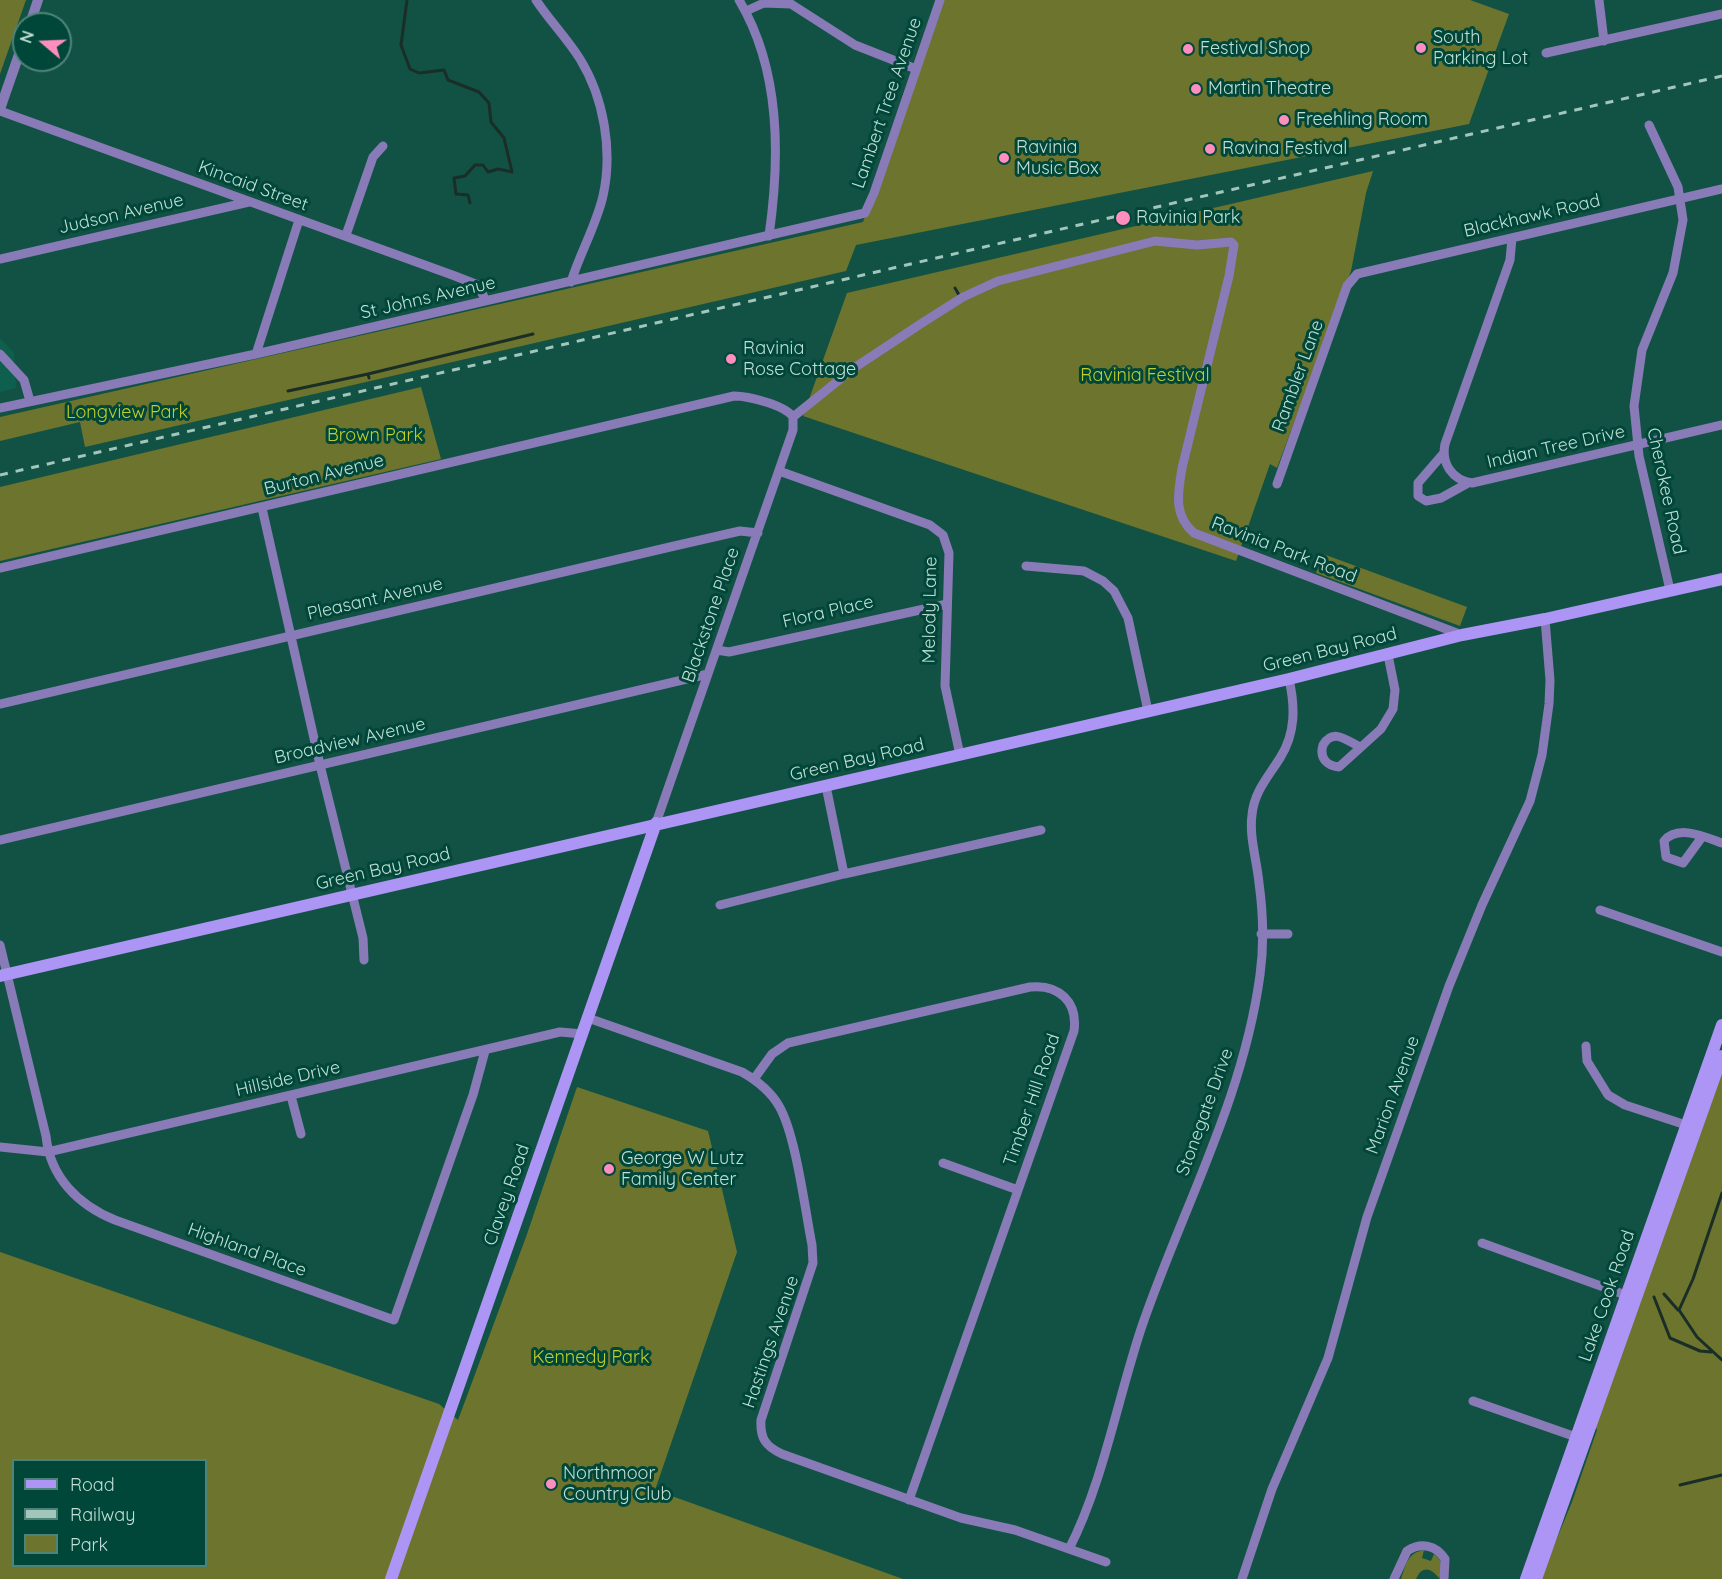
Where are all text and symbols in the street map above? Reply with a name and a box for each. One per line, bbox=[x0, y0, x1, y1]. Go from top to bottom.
north arrow bbox=[12, 12, 72, 72]
street label: Lambert Tree Avenue bbox=[848, 15, 926, 191]
place label: South Parking Lot bbox=[1433, 27, 1528, 70]
text: N bbox=[15, 28, 38, 46]
place label: Festival Shop bbox=[1200, 38, 1310, 60]
marker: South Parking Lot bbox=[1414, 41, 1428, 55]
marker: Festival Shop bbox=[1181, 42, 1195, 56]
place label: Martin Theatre bbox=[1208, 78, 1331, 100]
marker: Martin Theatre bbox=[1189, 82, 1203, 96]
place label: Freehling Room bbox=[1296, 109, 1428, 131]
marker: Freehling Room bbox=[1277, 113, 1291, 127]
place label: Ravinia Music Box bbox=[1016, 137, 1099, 180]
place label: Ravina Festival bbox=[1222, 138, 1347, 160]
marker: Ravina Festival bbox=[1203, 142, 1217, 156]
marker: Ravinia Music Box bbox=[997, 151, 1011, 165]
street label: Kincaid Street bbox=[195, 156, 311, 216]
street label: Judson Avenue bbox=[56, 189, 186, 239]
street label: Blackhawk Road bbox=[1462, 190, 1602, 242]
place label: Ravinia Park bbox=[1136, 207, 1240, 229]
marker: Ravinia Park bbox=[1114, 209, 1132, 227]
street label: St Johns Avenue bbox=[358, 272, 498, 324]
street label: Rambler Lane bbox=[1268, 317, 1328, 435]
place label: Ravinia Rose Cottage bbox=[743, 338, 856, 380]
marker: Ravinia Rose Cottage bbox=[724, 352, 738, 366]
park label: Ravinia Festival bbox=[1080, 365, 1210, 387]
park label: Longview Park bbox=[66, 402, 188, 424]
street label: Indian Tree Drive bbox=[1485, 421, 1627, 473]
park label: Brown Park bbox=[327, 425, 423, 447]
street label: Cherokee Road bbox=[1642, 426, 1690, 556]
street label: Burton Avenue bbox=[262, 450, 386, 500]
street label: Ravinia Park Road bbox=[1208, 512, 1360, 588]
street label: Blackstone Place bbox=[678, 545, 744, 685]
street label: Melody Lane bbox=[918, 556, 942, 664]
street label: Pleasant Avenue bbox=[305, 573, 445, 625]
street label: Flora Place bbox=[780, 591, 876, 633]
street label: Green Bay Road bbox=[1261, 623, 1399, 677]
street label: Broadview Avenue bbox=[272, 713, 428, 769]
street label: Green Bay Road bbox=[788, 734, 926, 786]
street label: Green Bay Road bbox=[314, 843, 452, 895]
street label: Timber Hill Road bbox=[999, 1031, 1065, 1169]
street label: Marion Avenue bbox=[1362, 1033, 1424, 1157]
street label: Stonegate Drive bbox=[1172, 1045, 1238, 1179]
street label: Hillside Drive bbox=[234, 1056, 342, 1102]
street label: Clavey Road bbox=[480, 1141, 534, 1249]
place label: George W Lutz Family Center bbox=[621, 1148, 744, 1190]
marker: George W Lutz Family Center bbox=[602, 1162, 616, 1176]
street label: Highland Place bbox=[185, 1219, 309, 1281]
street label: Lake Cook Road bbox=[1574, 1227, 1640, 1365]
street label: Hastings Avenue bbox=[738, 1273, 804, 1411]
park label: Kennedy Park bbox=[532, 1347, 650, 1369]
legend bbox=[12, 1459, 207, 1567]
place label: Northmoor Country Club bbox=[563, 1463, 671, 1506]
text: Road bbox=[70, 1473, 115, 1496]
marker: Northmoor Country Club bbox=[544, 1477, 558, 1491]
text: Railway bbox=[70, 1503, 136, 1526]
text: Park bbox=[70, 1533, 108, 1556]

